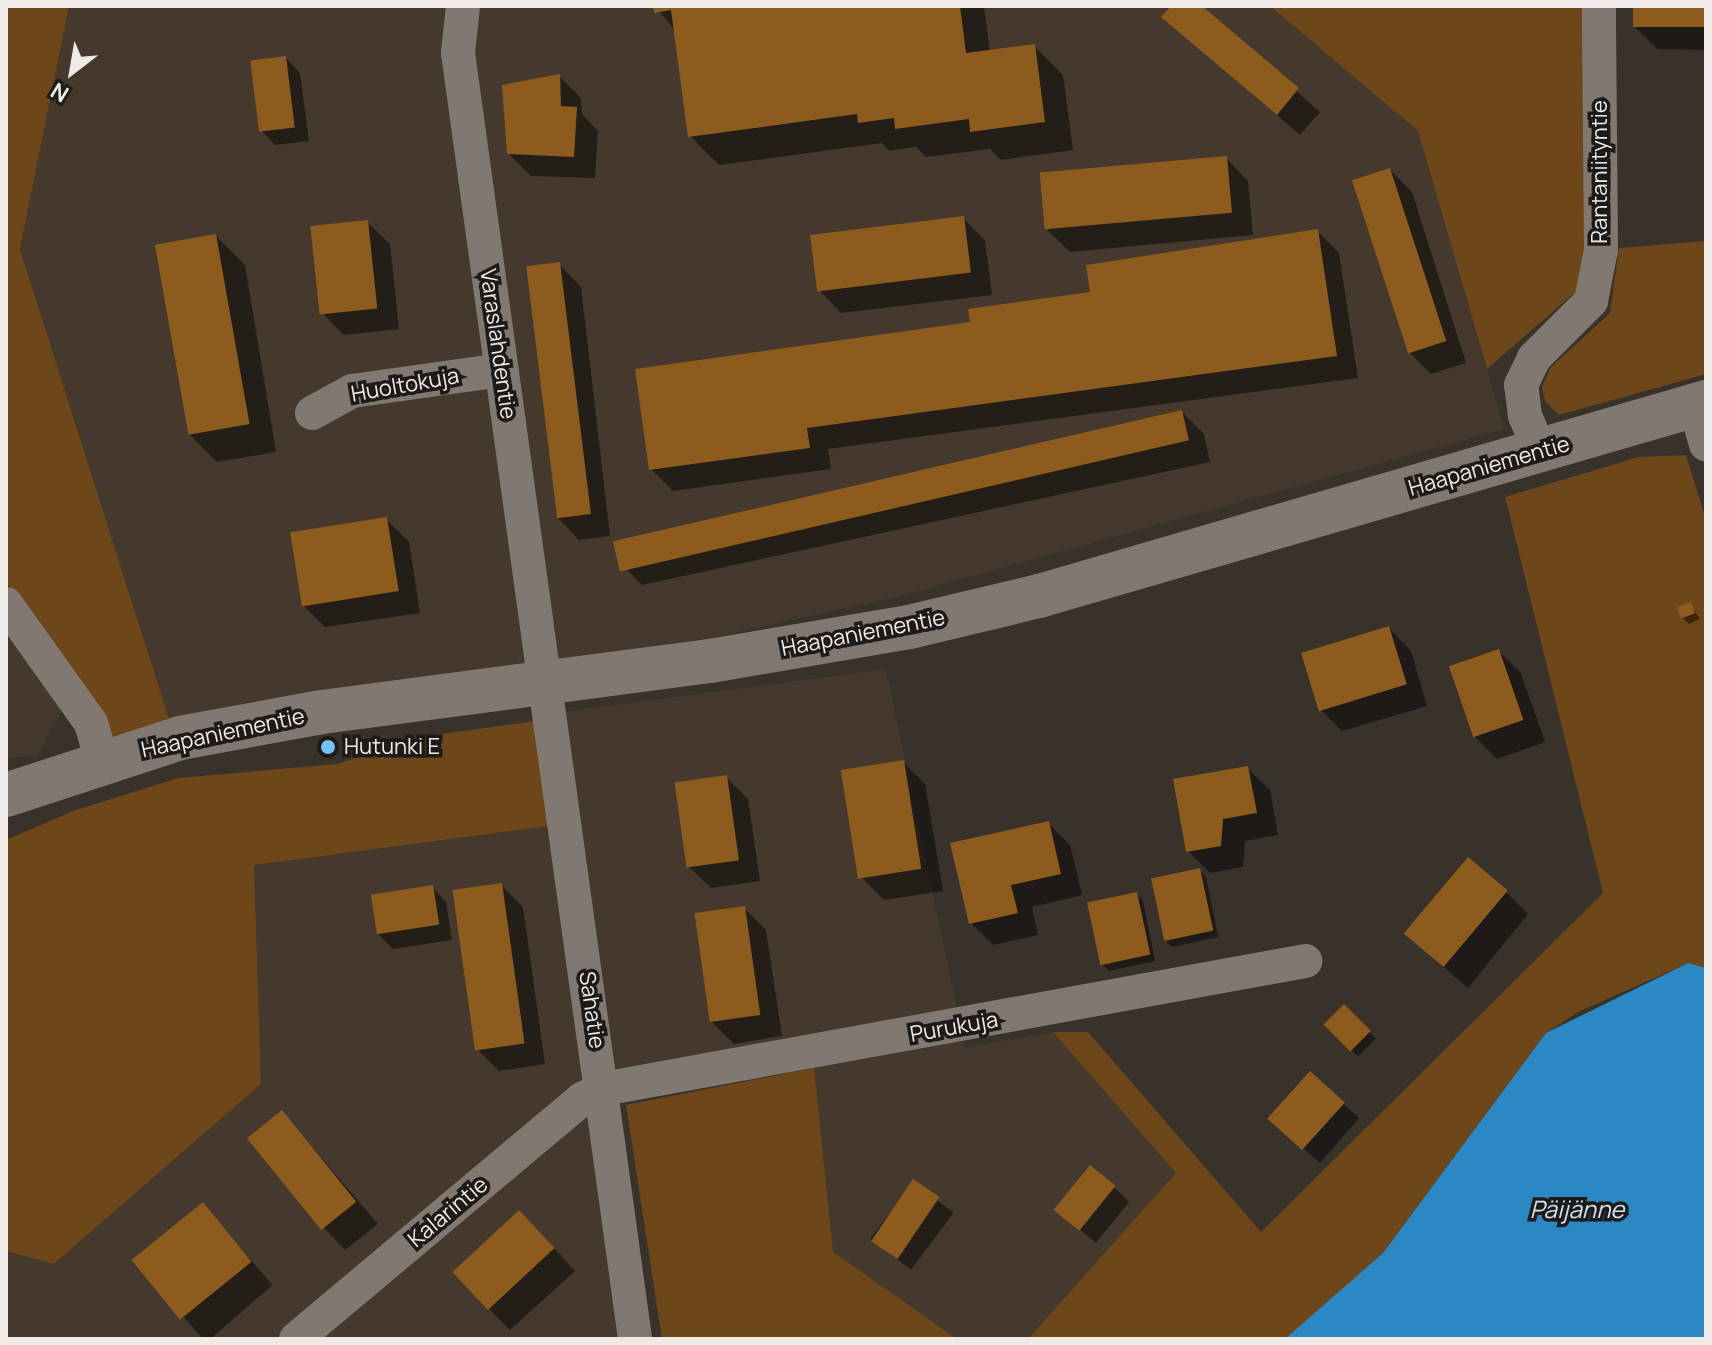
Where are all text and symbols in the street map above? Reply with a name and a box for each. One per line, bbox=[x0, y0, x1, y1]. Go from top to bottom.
north arrow bbox=[32, 32, 112, 112]
text: N bbox=[45, 76, 74, 110]
street label: Rantaniityntie bbox=[1587, 100, 1613, 244]
street label: Varaslahdentie bbox=[474, 267, 522, 421]
street label: Huoltokuja bbox=[349, 363, 461, 407]
street label: Haapaniementie bbox=[1405, 430, 1573, 502]
street label: Haapaniementie bbox=[779, 604, 947, 662]
street label: Haapaniementie bbox=[139, 703, 307, 763]
place label: Hutunki E bbox=[344, 734, 440, 760]
marker: Hutunki E bbox=[319, 738, 337, 756]
street label: Sahatie bbox=[574, 970, 610, 1050]
street label: Purukuja bbox=[908, 1006, 1000, 1048]
street label: Kalarintie bbox=[403, 1171, 493, 1253]
water label: Päijänne bbox=[1530, 1195, 1624, 1223]

